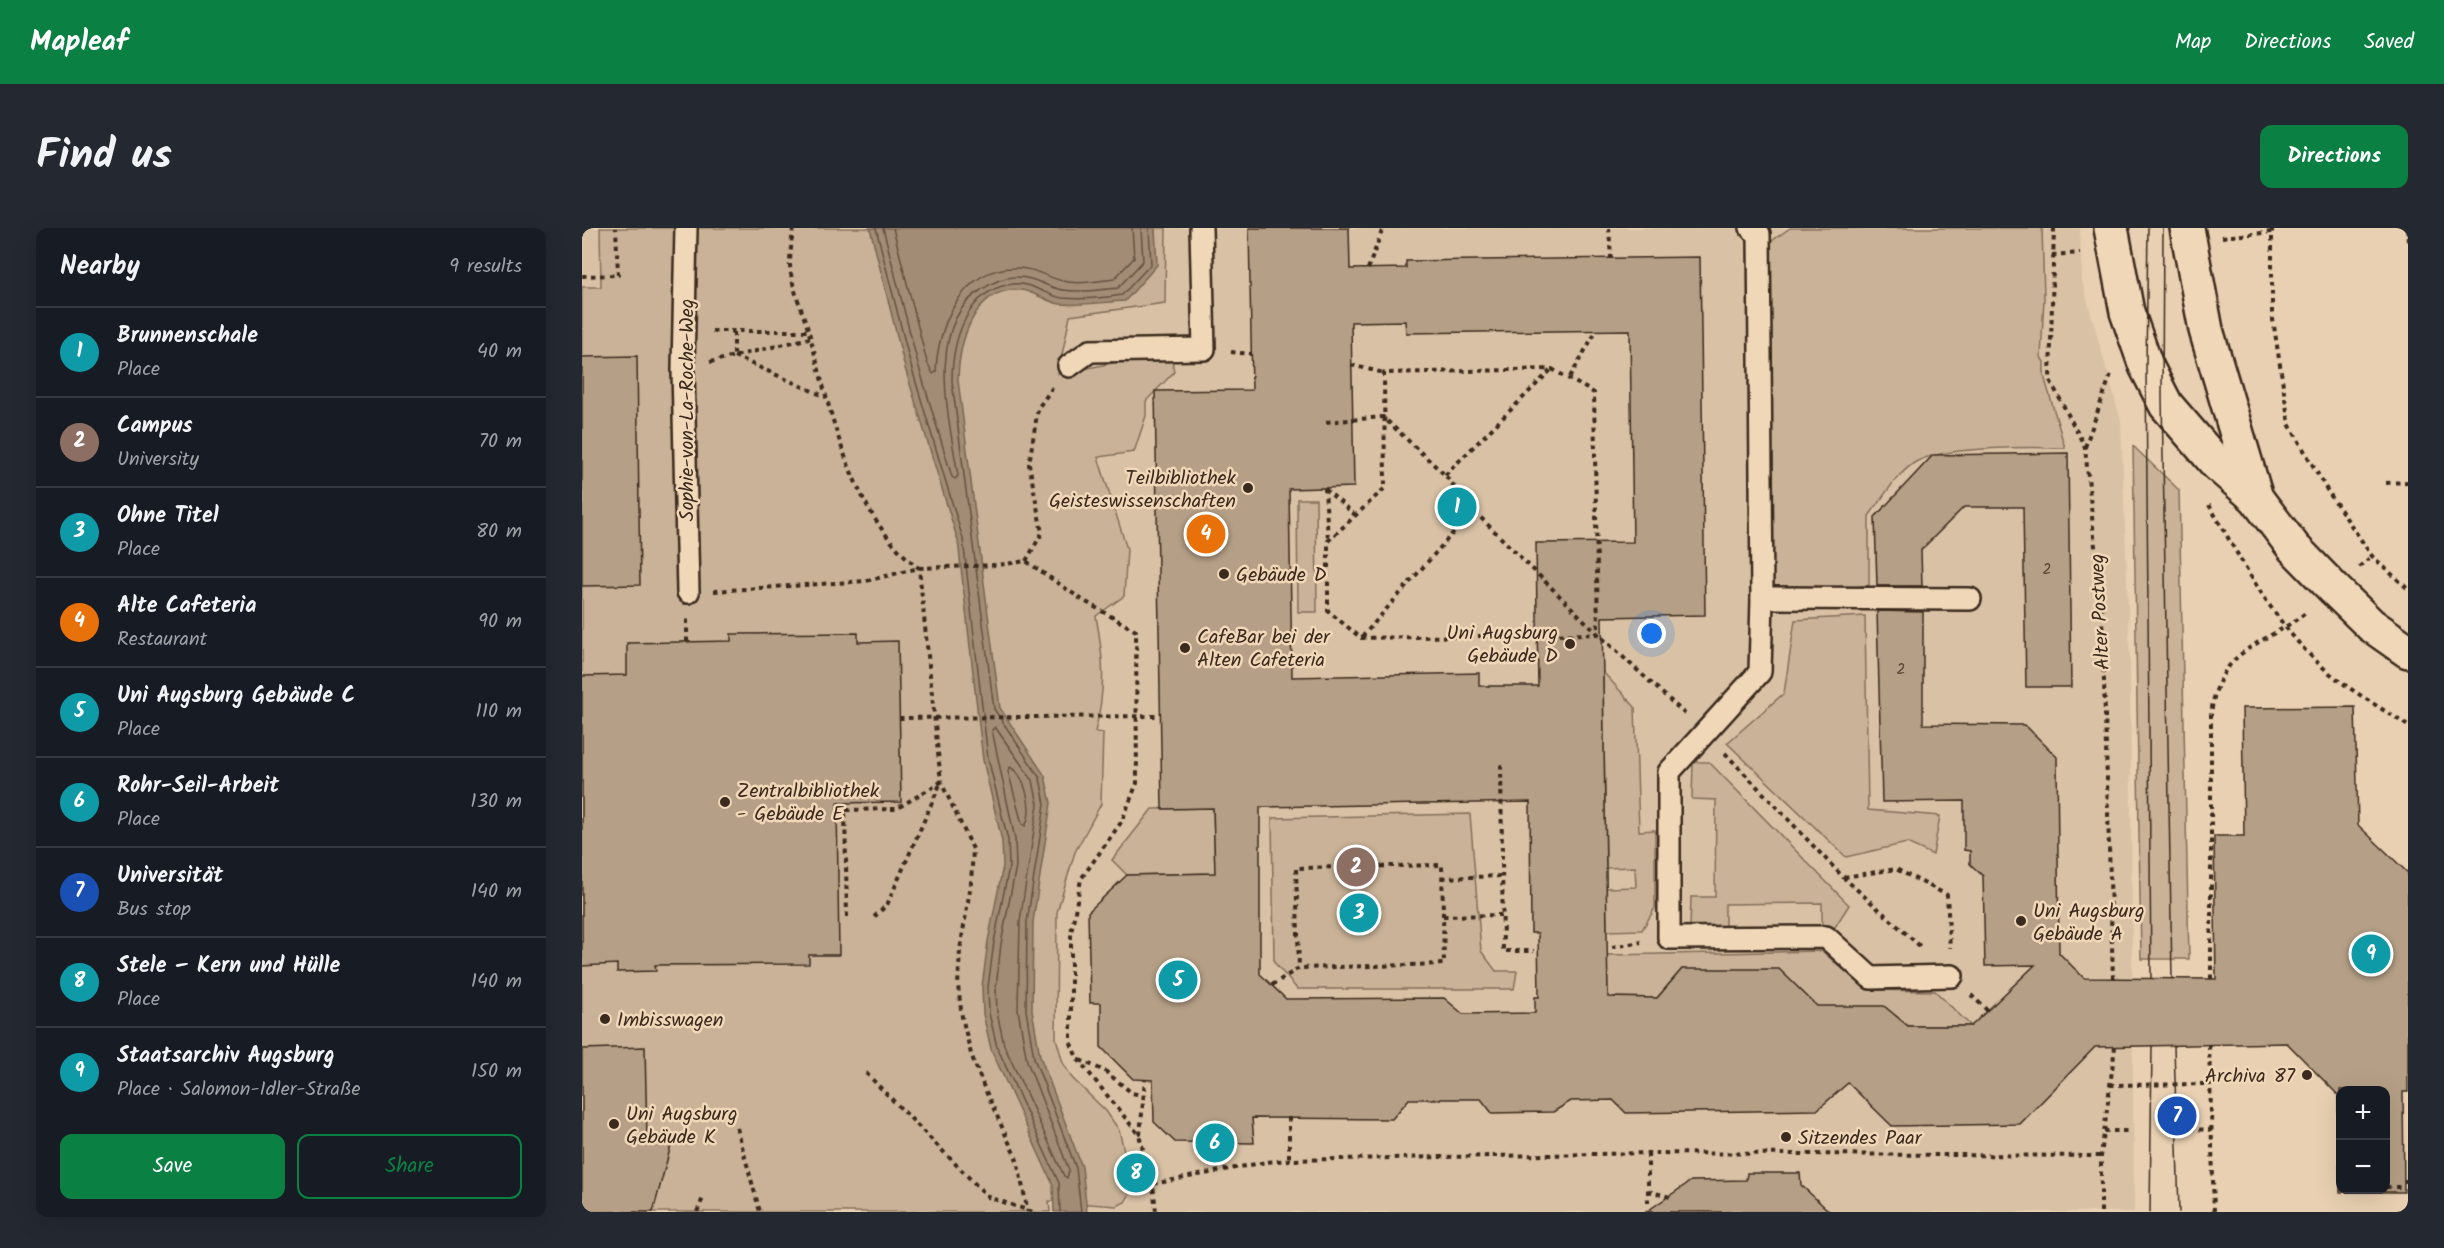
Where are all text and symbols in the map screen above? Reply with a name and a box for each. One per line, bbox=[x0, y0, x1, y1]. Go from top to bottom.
text: Mapleaf bbox=[30, 20, 128, 65]
text: Map bbox=[2175, 26, 2211, 59]
text: Directions bbox=[2244, 26, 2331, 59]
text: Saved bbox=[2364, 26, 2414, 59]
text: Find us bbox=[36, 123, 172, 190]
button: Directions bbox=[2260, 125, 2408, 188]
text: Nearby bbox=[60, 246, 140, 288]
text: 9 results bbox=[449, 251, 522, 283]
street label: Sophie-von-La-Roche-Weg bbox=[672, 299, 704, 521]
text: Brunnenschale bbox=[117, 319, 258, 354]
text: 1 bbox=[76, 336, 83, 368]
text: 40 m bbox=[477, 336, 522, 368]
text: Place bbox=[117, 354, 160, 386]
text: Campus bbox=[117, 409, 193, 444]
text: 2 bbox=[74, 426, 85, 458]
text: 70 m bbox=[479, 426, 522, 458]
text: University bbox=[117, 444, 199, 476]
place label: Teilbibliothek Geisteswissenschaften bbox=[1049, 463, 1237, 518]
marker: Teilbibliothek Geisteswissenschaften bbox=[1241, 481, 1255, 495]
pin: 1 bbox=[1438, 484, 1476, 530]
text: Ohne Titel bbox=[117, 499, 219, 534]
pin: 4 bbox=[1186, 512, 1226, 556]
text: 3 bbox=[74, 516, 85, 548]
text: 80 m bbox=[476, 516, 522, 548]
text: Place bbox=[117, 534, 160, 566]
street label: Alter Postweg bbox=[2082, 553, 2120, 671]
house number: 2 bbox=[2042, 557, 2052, 582]
place label: Gebäude D bbox=[1236, 560, 1327, 592]
marker: Gebäude D bbox=[1217, 567, 1231, 581]
text: Alte Cafeteria bbox=[117, 589, 257, 624]
text: 4 bbox=[74, 606, 85, 638]
text: 90 m bbox=[478, 606, 522, 638]
place label: Uni Augsburg Gebäude D bbox=[1447, 618, 1558, 673]
your location bbox=[1637, 619, 1666, 648]
place label: CafeBar bei der Alten Cafeteria bbox=[1197, 622, 1331, 677]
text: Restaurant bbox=[117, 624, 207, 656]
marker: Uni Augsburg Gebäude D bbox=[1563, 637, 1577, 651]
marker: CafeBar bei der Alten Cafeteria bbox=[1178, 641, 1192, 655]
house number: 2 bbox=[1896, 657, 1906, 682]
text: Uni Augsburg Gebäude C bbox=[117, 679, 355, 714]
text: 5 bbox=[74, 696, 85, 728]
text: 110 m bbox=[476, 696, 522, 728]
text: Place bbox=[117, 714, 160, 746]
text: Rohr-Seil-Arbeit bbox=[117, 769, 279, 804]
place label: Zentralbibliothek - Gebäude E bbox=[737, 776, 880, 831]
text: 6 bbox=[74, 786, 85, 818]
text: 130 m bbox=[470, 786, 522, 818]
marker: Zentralbibliothek - Gebäude E bbox=[718, 795, 732, 809]
text: Place bbox=[117, 804, 160, 836]
pin: 2 bbox=[1336, 844, 1376, 890]
text: Universität bbox=[117, 859, 223, 894]
text: 7 bbox=[75, 876, 84, 908]
text: 140 m bbox=[471, 876, 522, 908]
pin: 3 bbox=[1340, 890, 1378, 936]
text: Bus stop bbox=[117, 894, 191, 926]
place label: Uni Augsburg Gebäude A bbox=[2033, 896, 2144, 951]
marker: Uni Augsburg Gebäude A bbox=[2014, 914, 2028, 928]
pin: 9 bbox=[2352, 932, 2390, 976]
text: Stele – Kern und Hülle bbox=[117, 949, 340, 984]
pin: 5 bbox=[1158, 958, 1198, 1002]
text: 8 bbox=[74, 966, 85, 998]
text: 140 m bbox=[471, 966, 522, 998]
text: Place bbox=[117, 984, 160, 1016]
place label: Imbisswagen bbox=[617, 1005, 723, 1037]
marker: Imbisswagen bbox=[598, 1012, 612, 1026]
text: Staatsarchiv Augsburg bbox=[117, 1039, 335, 1074]
text: 9 bbox=[74, 1056, 85, 1088]
text: 150 m bbox=[471, 1056, 522, 1088]
place label: Archiva 87 bbox=[2205, 1061, 2296, 1093]
marker: Archiva 87 bbox=[2300, 1068, 2314, 1082]
text: Place · Salomon-Idler-Straße bbox=[117, 1074, 361, 1106]
map controls bbox=[2336, 1086, 2390, 1194]
button: + bbox=[2336, 1086, 2390, 1140]
pin: 7 bbox=[2158, 1094, 2196, 1138]
place label: Uni Augsburg Gebäude K bbox=[626, 1099, 737, 1154]
marker: Uni Augsburg Gebäude K bbox=[607, 1117, 621, 1131]
pin: 6 bbox=[1196, 1120, 1234, 1166]
place label: Sitzendes Paar bbox=[1798, 1123, 1923, 1155]
marker: Sitzendes Paar bbox=[1779, 1130, 1793, 1144]
button: Save bbox=[60, 1134, 285, 1199]
button: Share bbox=[297, 1134, 522, 1199]
button: − bbox=[2336, 1140, 2390, 1194]
pin: 8 bbox=[1116, 1150, 1156, 1196]

